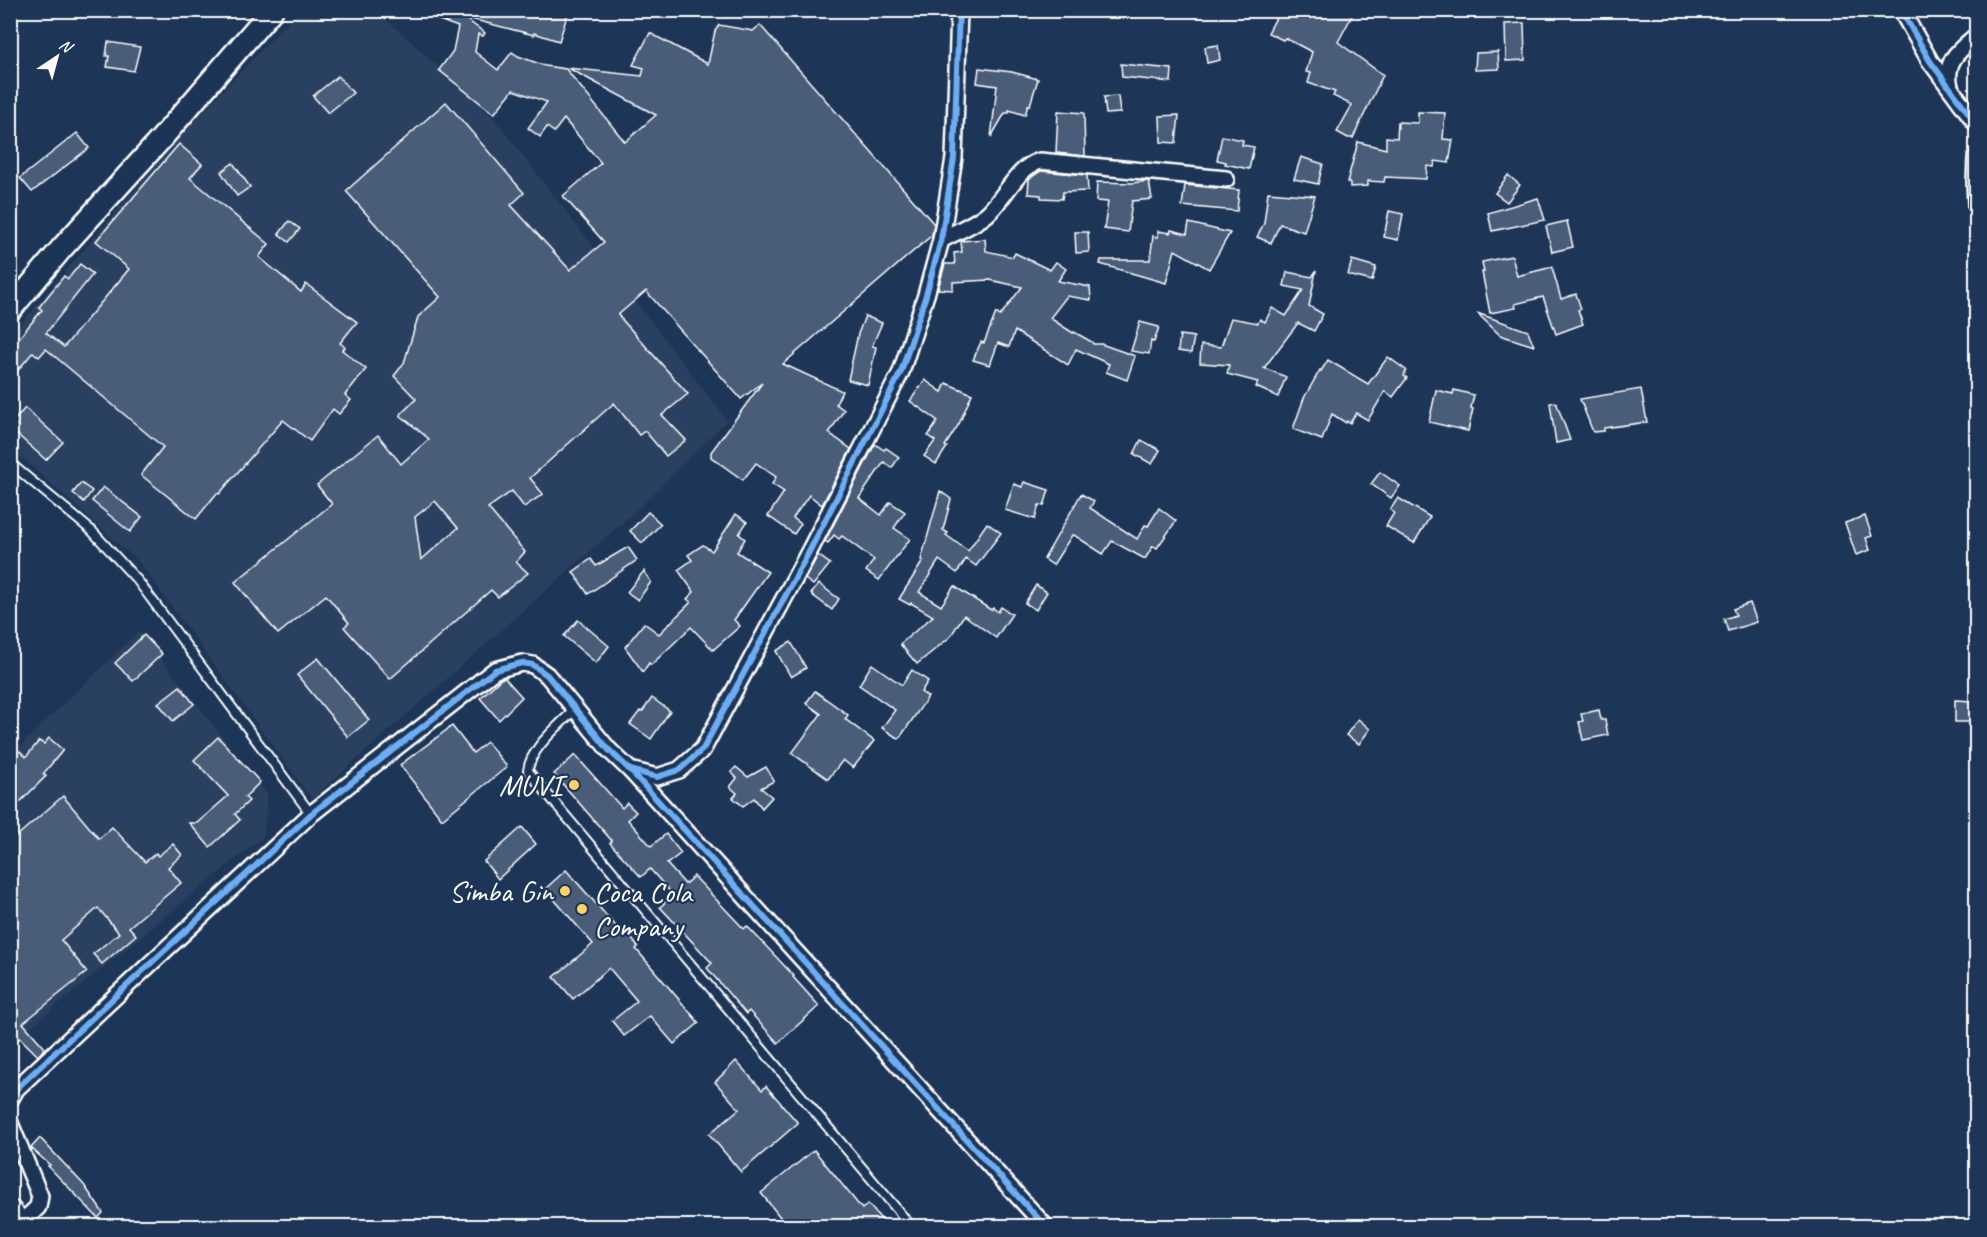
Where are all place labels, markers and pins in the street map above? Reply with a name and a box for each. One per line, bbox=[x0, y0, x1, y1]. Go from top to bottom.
place label: MUVI bbox=[499, 766, 568, 804]
marker: MUVI bbox=[567, 778, 581, 792]
place label: Simba Gin bbox=[449, 872, 554, 910]
place label: Coca Cola Company bbox=[594, 873, 694, 945]
marker: Simba Gin bbox=[558, 884, 572, 898]
marker: Coca Cola Company bbox=[575, 902, 589, 916]

